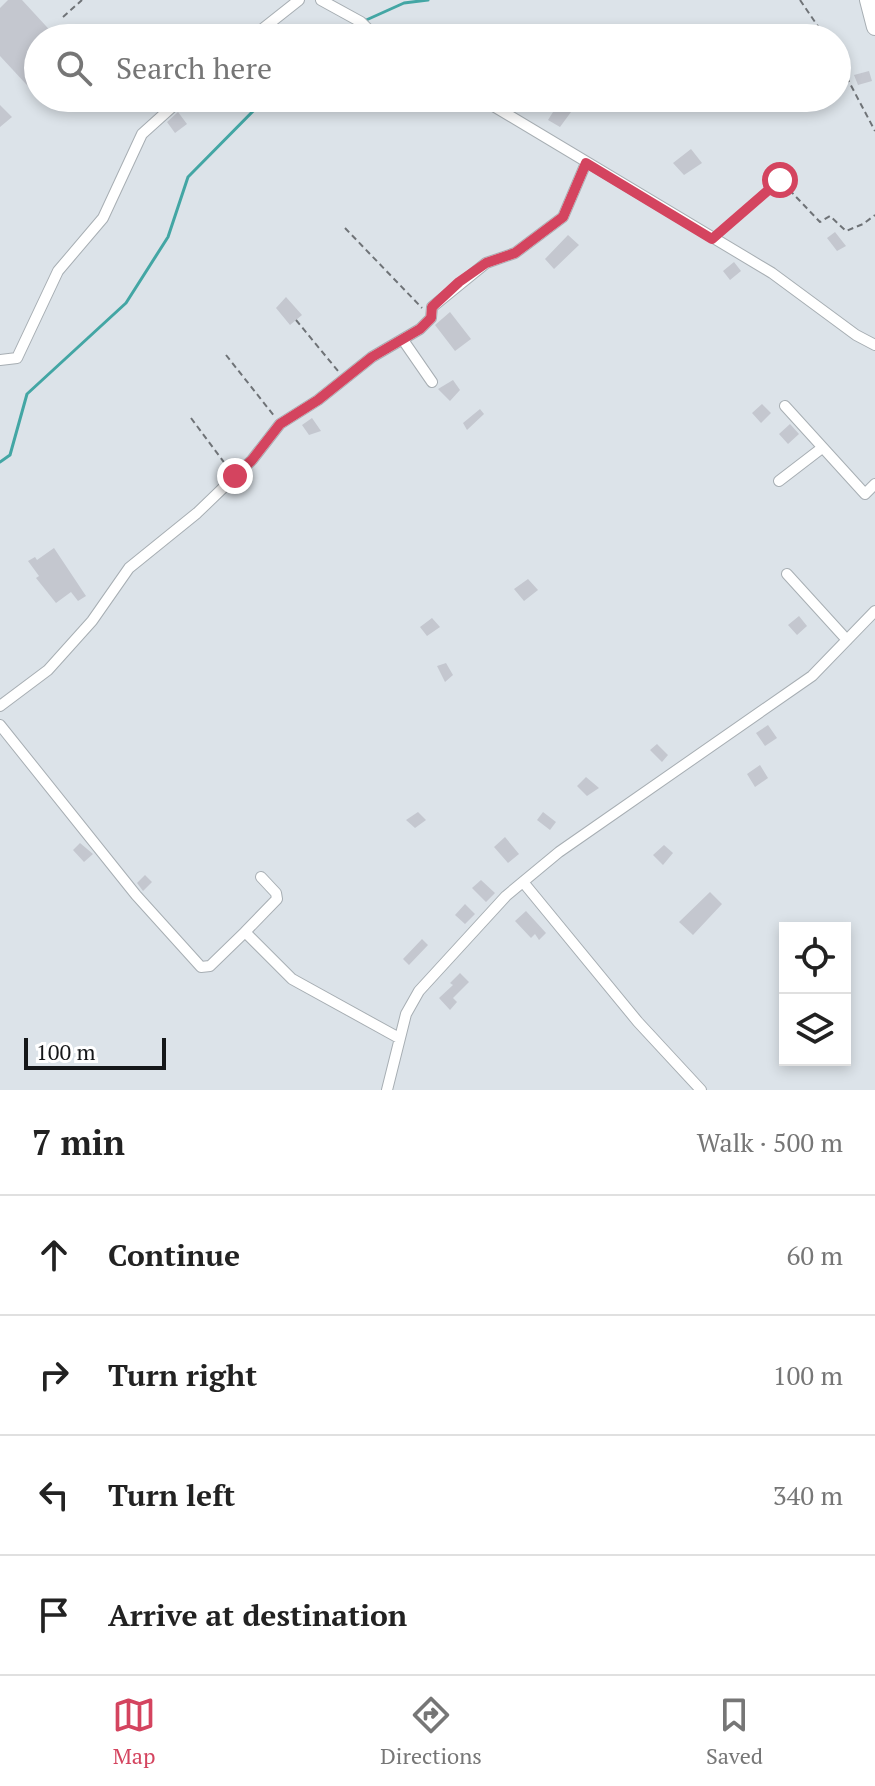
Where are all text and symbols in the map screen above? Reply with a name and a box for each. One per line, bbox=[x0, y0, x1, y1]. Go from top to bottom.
search box bbox=[24, 24, 851, 112]
icon: search bbox=[52, 46, 96, 90]
text: Search here bbox=[116, 48, 272, 88]
route start bbox=[762, 162, 798, 198]
route end bbox=[217, 458, 253, 494]
map controls bbox=[779, 922, 851, 1066]
button: locate bbox=[779, 922, 851, 994]
button: layers bbox=[779, 994, 851, 1066]
scale bar bbox=[24, 1034, 166, 1070]
text: 100 m bbox=[36, 1037, 96, 1066]
text: 7 min bbox=[32, 1120, 125, 1165]
text: Walk · 500 m bbox=[697, 1125, 843, 1159]
icon: ahead bbox=[32, 1233, 76, 1277]
text: Continue bbox=[108, 1235, 240, 1275]
text: 60 m bbox=[787, 1238, 843, 1272]
icon: right bbox=[32, 1353, 76, 1397]
text: Turn right bbox=[108, 1355, 257, 1395]
text: 100 m bbox=[773, 1358, 843, 1392]
icon: left bbox=[32, 1473, 76, 1517]
text: Turn left bbox=[108, 1475, 235, 1515]
text: 340 m bbox=[773, 1478, 843, 1512]
icon: arrive bbox=[32, 1593, 76, 1637]
text: Arrive at destination bbox=[108, 1595, 407, 1635]
tab: Map bbox=[112, 1693, 156, 1770]
tab: Directions bbox=[380, 1693, 482, 1770]
tab: Saved bbox=[706, 1693, 763, 1770]

